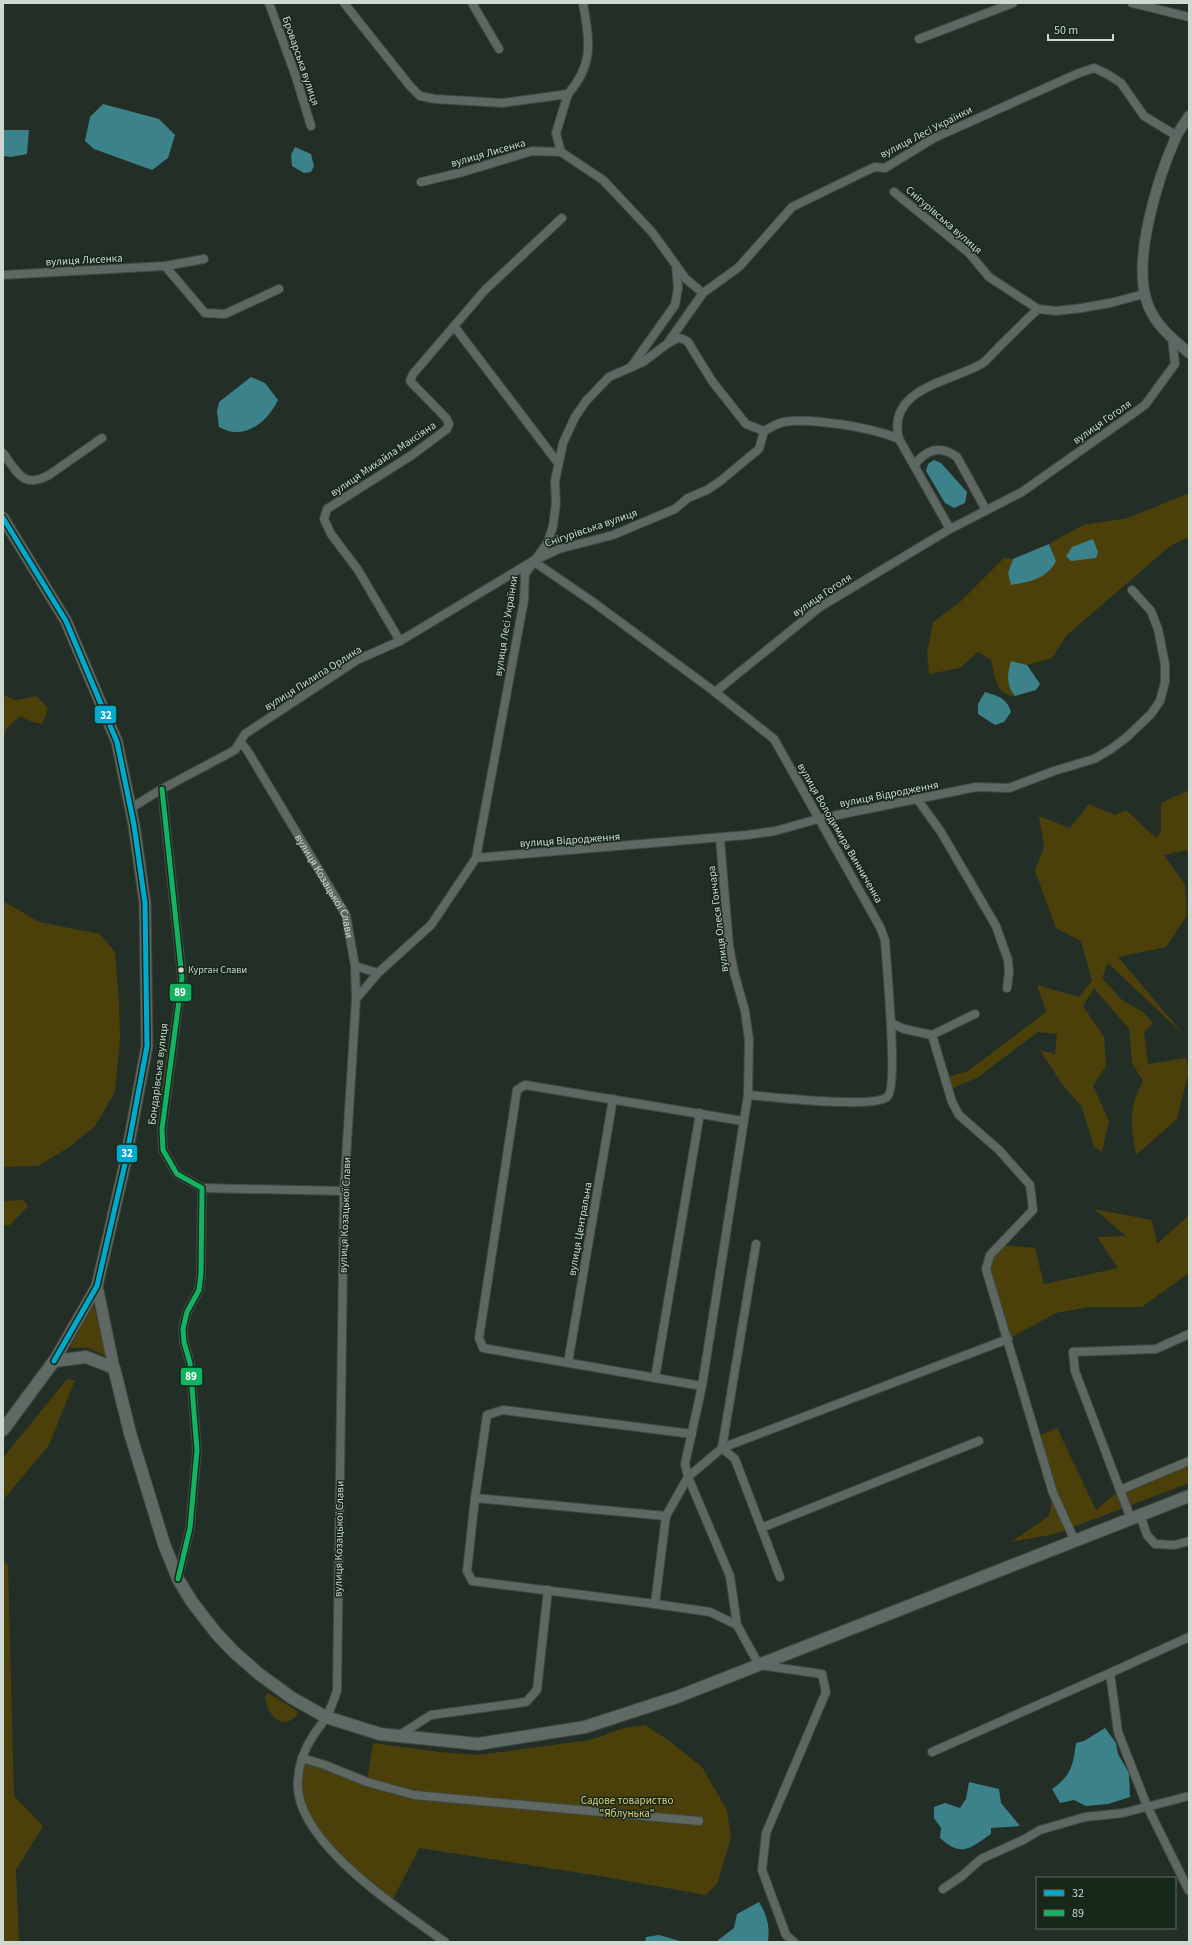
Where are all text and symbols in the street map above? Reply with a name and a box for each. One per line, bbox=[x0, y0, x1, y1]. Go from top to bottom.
street label: Броварська вулиця bbox=[279, 14, 323, 108]
scale bar bbox=[1048, 16, 1113, 42]
text: 50 m bbox=[1054, 22, 1078, 39]
street label: вулиця Лесі Українки bbox=[877, 102, 975, 162]
street label: вулиця Лисенка bbox=[449, 135, 527, 171]
street label: Снігурівська вулиця bbox=[902, 182, 986, 258]
street label: вулиця Лисенка bbox=[45, 250, 123, 270]
street label: вулиця Гоголя bbox=[1070, 396, 1134, 448]
street label: вулиця Михайла Максіяна bbox=[327, 418, 439, 500]
street label: Снігурівська вулиця bbox=[543, 505, 639, 551]
street label: вулиця Гоголя bbox=[789, 570, 855, 620]
street label: вулиця Лесі Українки bbox=[491, 575, 521, 677]
street label: вулиця Пилипа Орлика bbox=[261, 642, 365, 714]
line badge: 32 bbox=[94, 705, 117, 724]
text: 32 bbox=[100, 708, 112, 723]
street label: вулиця Володимира Винниченка bbox=[794, 760, 886, 906]
street label: вулиця Відродження bbox=[838, 777, 940, 811]
street label: вулиця Відродження bbox=[519, 829, 621, 851]
street label: вулиця Козацької Слави bbox=[292, 831, 357, 939]
street label: вулиця Олеся Гончара bbox=[704, 865, 732, 973]
place label: Курган Слави bbox=[188, 963, 247, 977]
marker: Курган Слави bbox=[176, 965, 186, 975]
line badge: 89 bbox=[169, 983, 192, 1002]
text: 89 bbox=[174, 985, 186, 1000]
street label: Бондарівська вулиця bbox=[144, 1022, 172, 1126]
line badge: 32 bbox=[116, 1144, 138, 1163]
text: 32 bbox=[121, 1146, 133, 1161]
street label: вулиця Козацької Слави bbox=[335, 1157, 355, 1273]
street label: вулиця Центральна bbox=[564, 1181, 596, 1277]
line badge: 89 bbox=[180, 1367, 203, 1386]
text: 89 bbox=[185, 1369, 197, 1384]
street label: вулиця Козацької Слави bbox=[330, 1481, 348, 1597]
park label: Садове товариство "Яблунька" bbox=[581, 1793, 673, 1821]
legend bbox=[1036, 1877, 1176, 1929]
text: 32 bbox=[1072, 1885, 1084, 1902]
text: 89 bbox=[1072, 1905, 1084, 1922]

